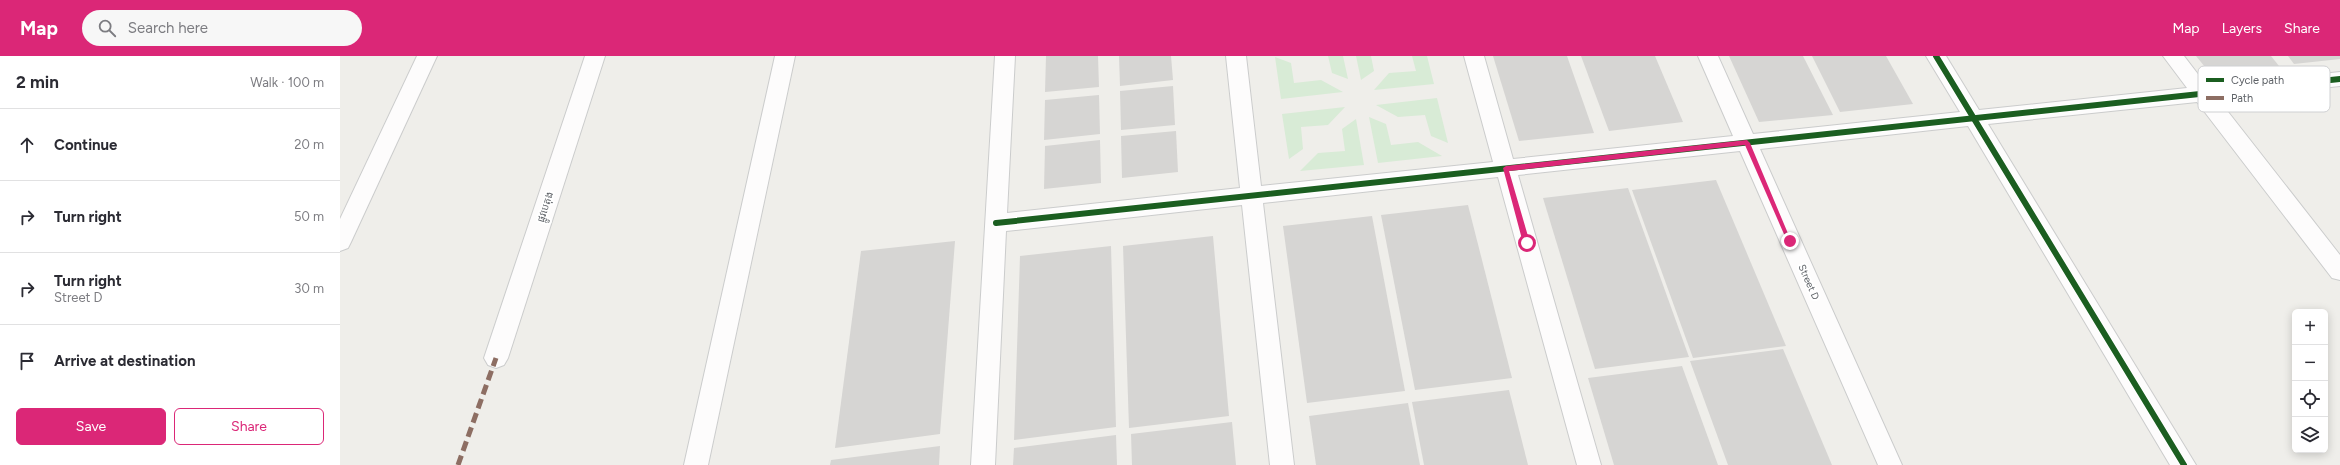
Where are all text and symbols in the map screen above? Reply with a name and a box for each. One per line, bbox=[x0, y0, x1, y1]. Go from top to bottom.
search box bbox=[82, 10, 362, 46]
text: Map bbox=[20, 17, 58, 40]
icon: search bbox=[96, 17, 118, 39]
text: Search here bbox=[128, 19, 208, 37]
text: Map bbox=[2172, 20, 2200, 37]
text: Layers bbox=[2222, 20, 2262, 37]
text: Share bbox=[2284, 20, 2320, 37]
legend bbox=[2198, 66, 2330, 112]
text: 2 min bbox=[16, 72, 59, 92]
text: Cycle path bbox=[2231, 74, 2284, 87]
text: Walk · 100 m bbox=[250, 75, 324, 90]
text: Path bbox=[2231, 92, 2253, 105]
icon: ahead bbox=[16, 134, 38, 156]
text: Continue bbox=[54, 136, 117, 154]
text: 20 m bbox=[294, 137, 324, 152]
street label: ផ្លូវបេតុង bbox=[534, 190, 559, 225]
icon: right bbox=[16, 206, 38, 228]
text: Turn right bbox=[54, 208, 122, 226]
text: 50 m bbox=[294, 209, 324, 224]
route end bbox=[1781, 232, 1799, 250]
route start bbox=[1518, 234, 1536, 252]
street label: Street D bbox=[1795, 262, 1823, 302]
text: Turn right bbox=[54, 272, 122, 290]
icon: right bbox=[16, 278, 38, 300]
text: 30 m bbox=[294, 281, 324, 296]
text: Street D bbox=[54, 290, 103, 305]
map controls bbox=[2292, 309, 2328, 453]
button: + bbox=[2292, 309, 2328, 345]
button: − bbox=[2292, 345, 2328, 381]
icon: arrive bbox=[16, 350, 38, 372]
text: Arrive at destination bbox=[54, 352, 195, 370]
button: locate bbox=[2292, 381, 2328, 417]
button: Save bbox=[16, 408, 166, 445]
button: Share bbox=[174, 408, 324, 445]
button: layers bbox=[2292, 417, 2328, 453]

